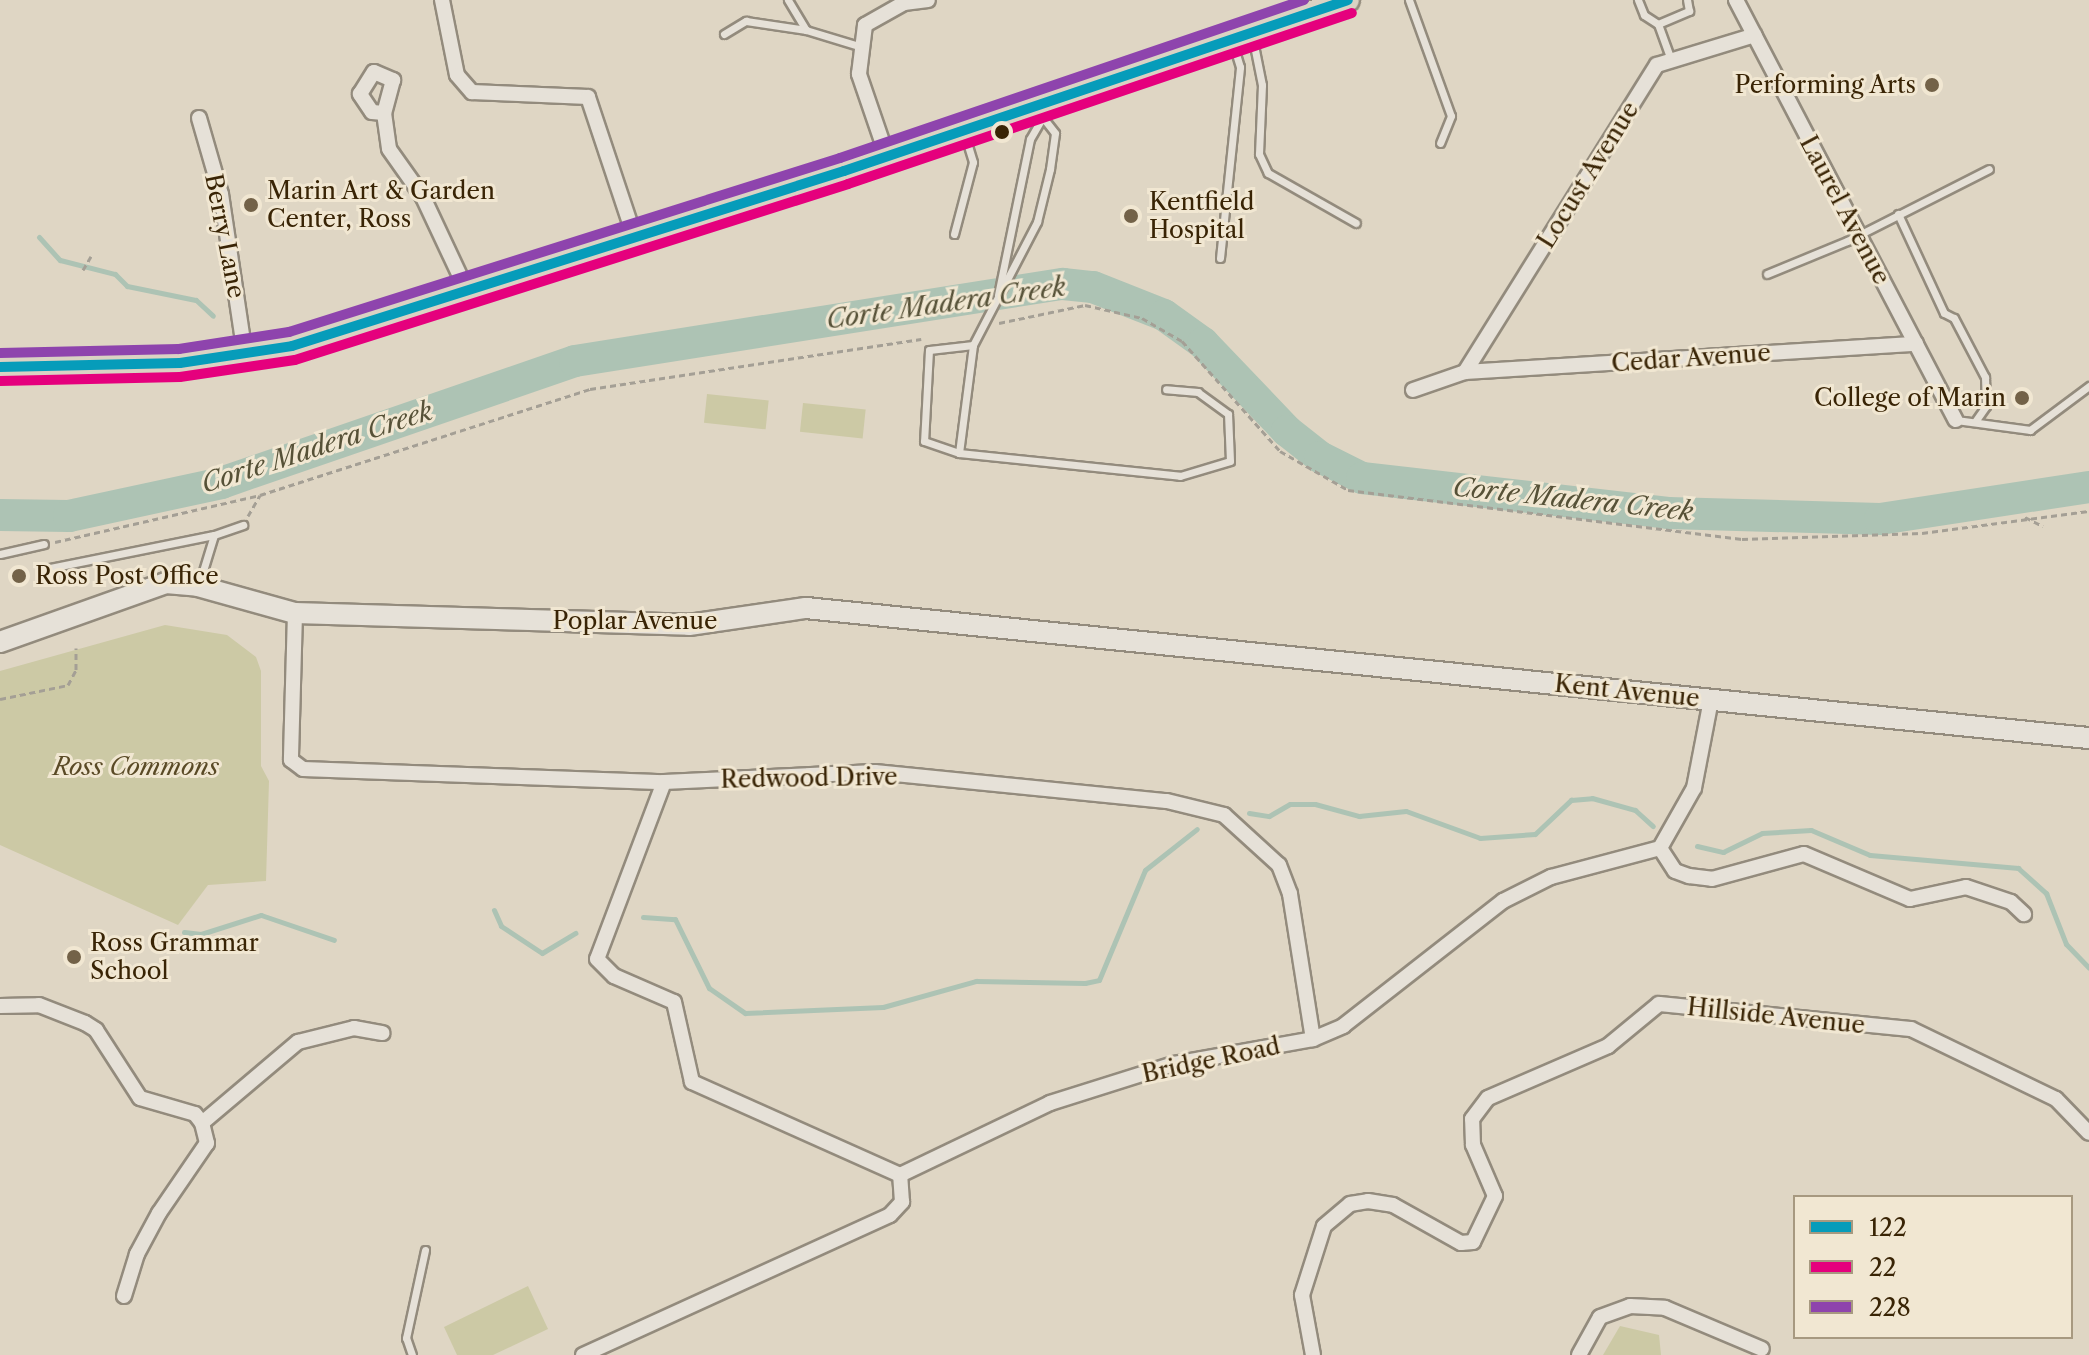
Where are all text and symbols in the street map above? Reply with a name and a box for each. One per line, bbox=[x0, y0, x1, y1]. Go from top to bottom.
place label: Performing Arts bbox=[1734, 71, 1916, 99]
marker: Performing Arts bbox=[1923, 76, 1941, 94]
street label: Locust Avenue bbox=[1531, 96, 1645, 254]
unlabelled marker bbox=[994, 124, 1010, 140]
street label: Laurel Avenue bbox=[1794, 130, 1896, 290]
street label: Berry Lane bbox=[199, 171, 251, 301]
place label: Marin Art & Garden Center, Ross bbox=[267, 177, 496, 233]
place label: Kentfield Hospital bbox=[1149, 188, 1254, 244]
marker: Marin Art & Garden Center, Ross bbox=[242, 196, 260, 214]
marker: Kentfield Hospital bbox=[1120, 205, 1142, 227]
water label: Corte Madera Creek bbox=[824, 272, 1068, 336]
street label: Cedar Avenue bbox=[1610, 338, 1772, 378]
place label: College of Marin bbox=[1814, 384, 2006, 412]
marker: College of Marin bbox=[2013, 389, 2031, 407]
water label: Corte Madera Creek bbox=[197, 396, 437, 500]
water label: Corte Madera Creek bbox=[1451, 472, 1695, 528]
place label: Ross Post Office bbox=[35, 562, 219, 590]
marker: Ross Post Office bbox=[10, 567, 28, 585]
street label: Poplar Avenue bbox=[552, 607, 718, 635]
street label: Kent Avenue bbox=[1553, 669, 1701, 713]
park label: Ross Commons bbox=[53, 753, 219, 781]
street label: Redwood Drive bbox=[720, 762, 898, 794]
place label: Ross Grammar School bbox=[90, 929, 259, 985]
marker: Ross Grammar School bbox=[65, 948, 83, 966]
street label: Hillside Avenue bbox=[1685, 992, 1867, 1040]
street label: Bridge Road bbox=[1139, 1031, 1283, 1089]
legend bbox=[1793, 1195, 2073, 1339]
text: 122 bbox=[1869, 1213, 1907, 1242]
text: 22 bbox=[1869, 1253, 1897, 1282]
text: 228 bbox=[1869, 1293, 1911, 1322]

